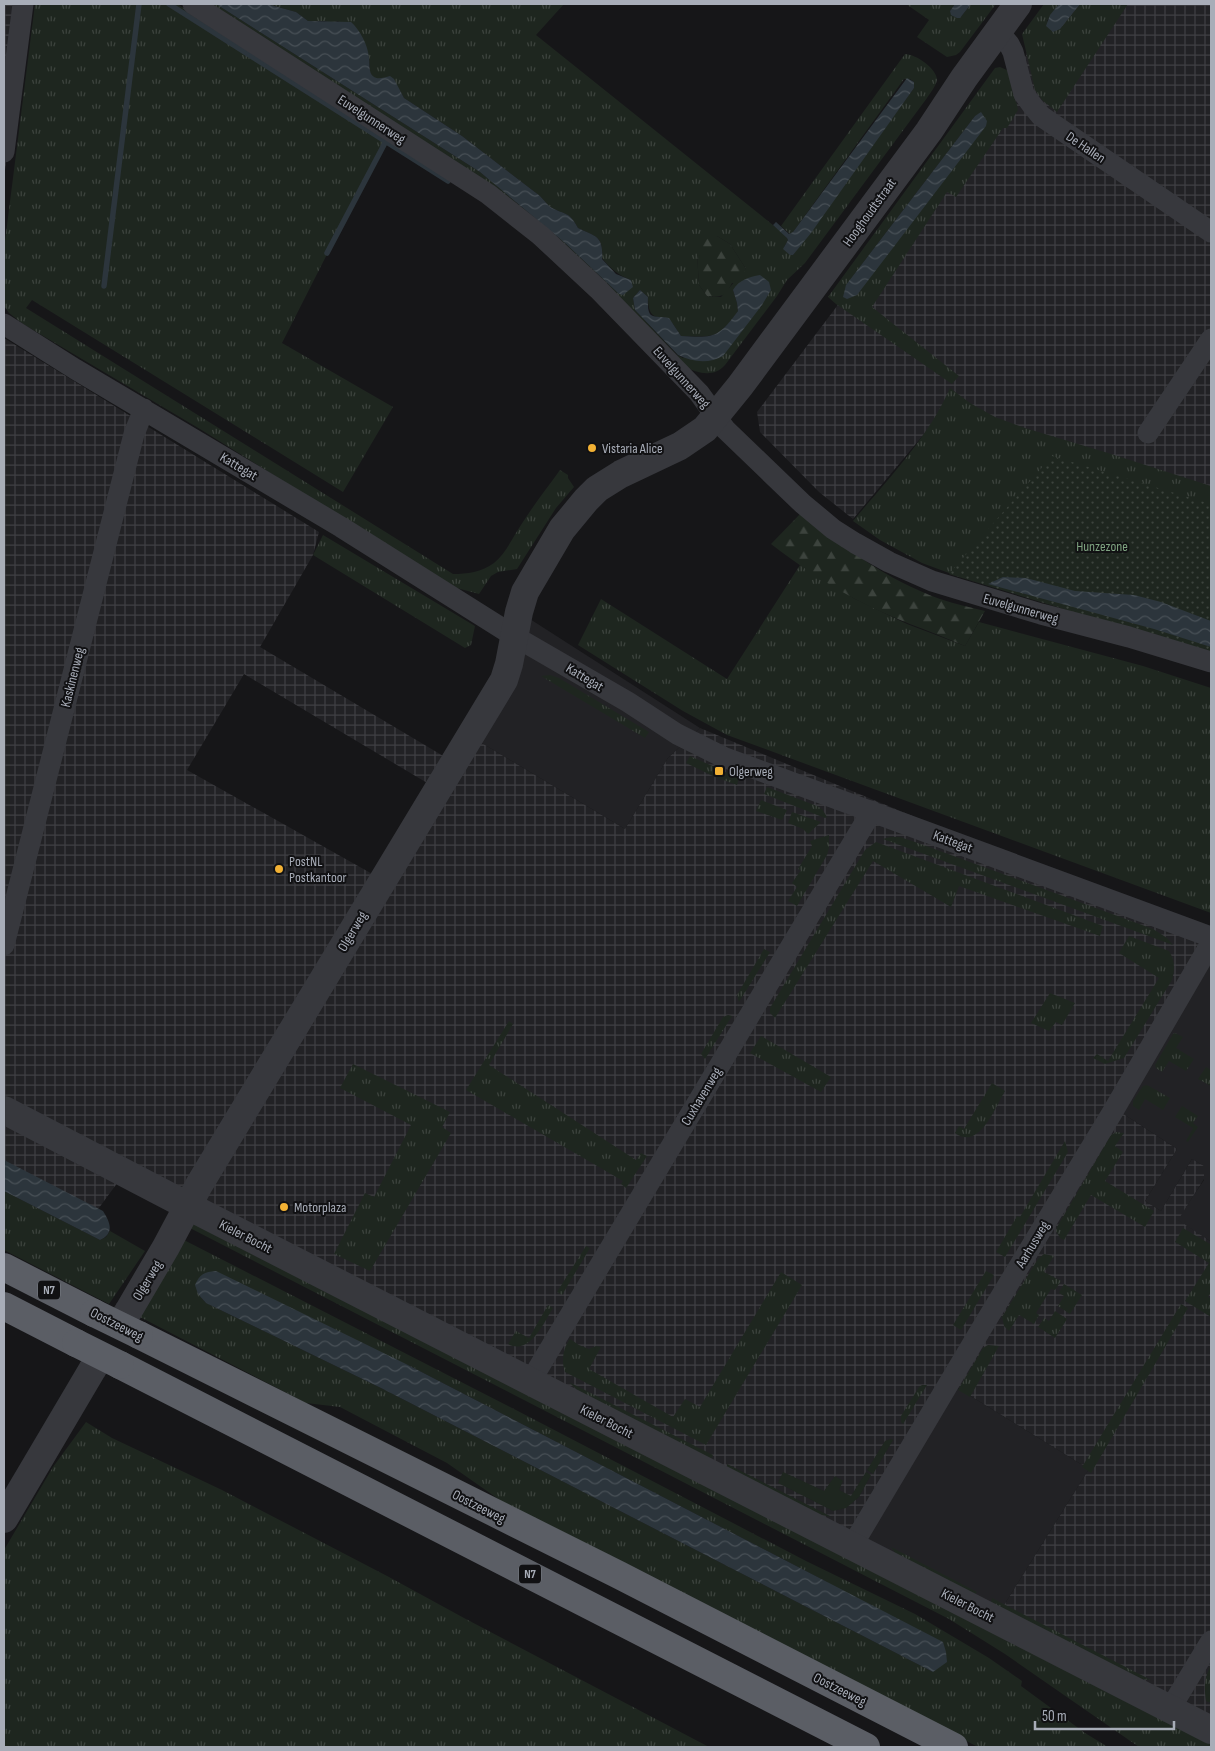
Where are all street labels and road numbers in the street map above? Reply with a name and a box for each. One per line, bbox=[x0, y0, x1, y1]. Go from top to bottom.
street label: Euvelgunnerweg bbox=[335, 91, 409, 148]
street label: De Hallen bbox=[1063, 128, 1109, 167]
street label: Hooghoudtstraat bbox=[839, 175, 900, 250]
street label: Euvelgunnerweg bbox=[649, 343, 714, 412]
street label: Kattegat bbox=[217, 449, 261, 484]
street label: Euvelgunnerweg bbox=[981, 590, 1061, 627]
street label: Kaskinenweg bbox=[57, 645, 88, 709]
street label: Kattegat bbox=[563, 660, 607, 695]
street label: Kattegat bbox=[931, 827, 975, 856]
street label: Olgerweg bbox=[334, 908, 371, 954]
street label: Cuxhavenweg bbox=[677, 1064, 726, 1129]
street label: Kieler Bocht bbox=[216, 1216, 275, 1257]
street label: Aarhusweg bbox=[1011, 1217, 1053, 1272]
street label: Olgerweg bbox=[129, 1257, 166, 1303]
road number: N7 bbox=[38, 1280, 60, 1300]
street label: Oostzeeweg bbox=[87, 1304, 146, 1345]
street label: Kieler Bocht bbox=[577, 1401, 636, 1442]
street label: Oostzeeweg bbox=[449, 1486, 508, 1527]
road number: N7 bbox=[519, 1565, 541, 1584]
street label: Kieler Bocht bbox=[938, 1585, 997, 1626]
street label: Oostzeeweg bbox=[810, 1669, 869, 1710]

